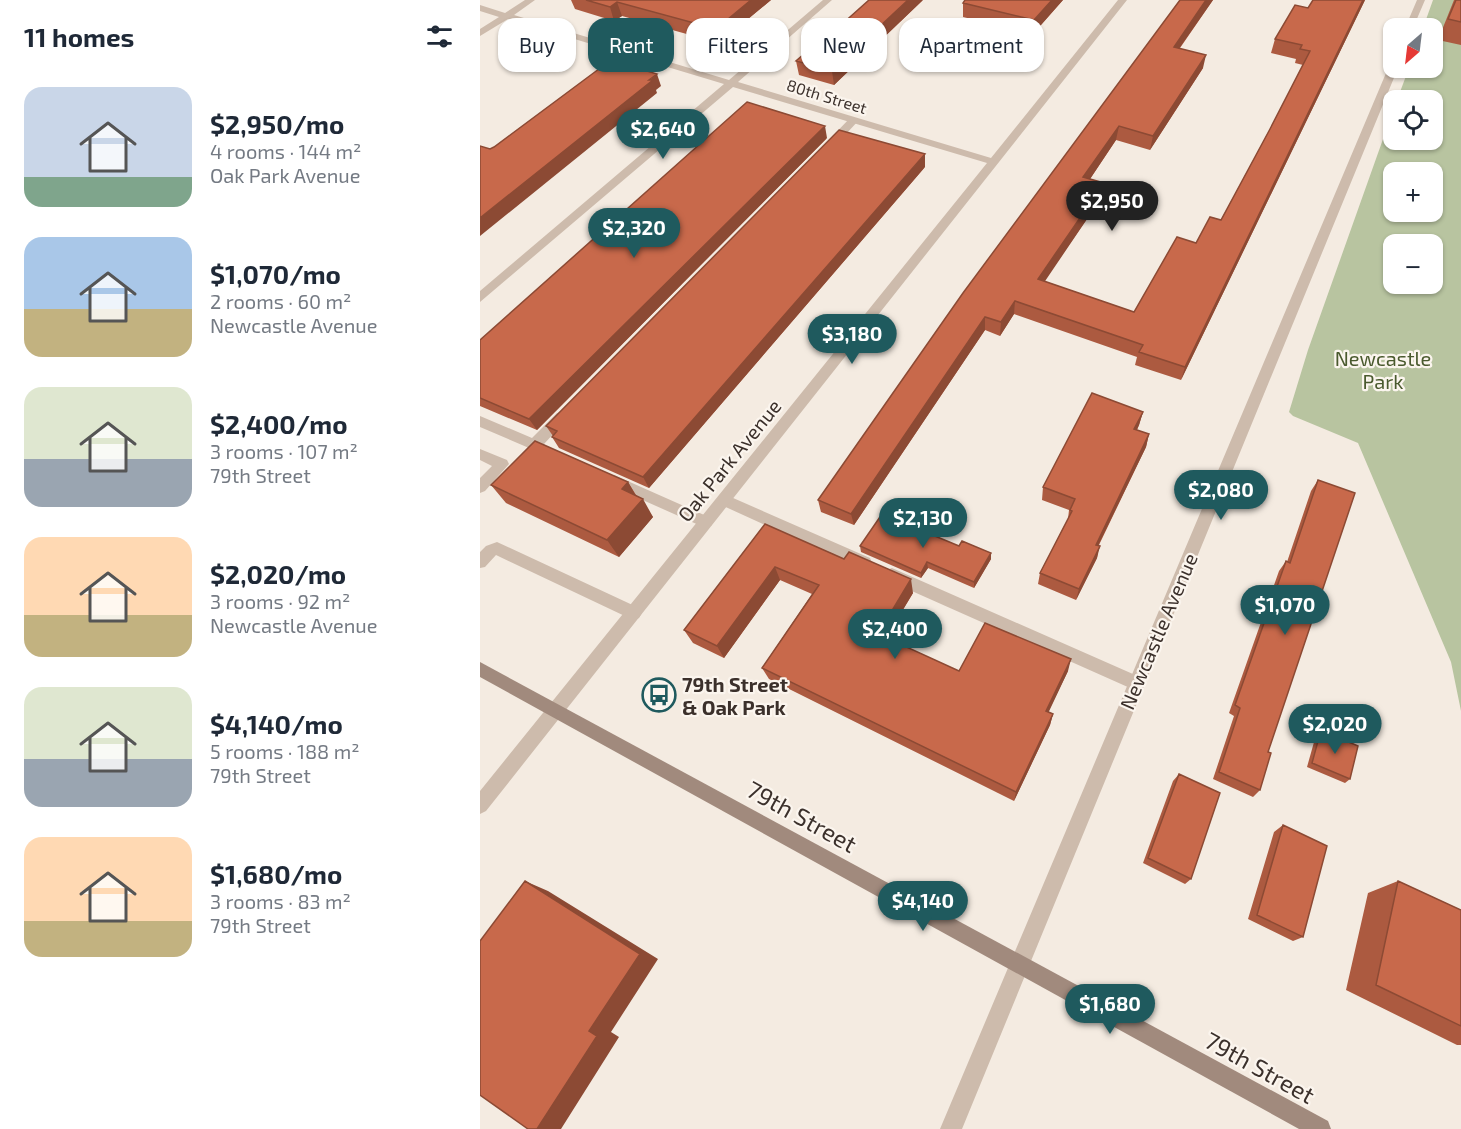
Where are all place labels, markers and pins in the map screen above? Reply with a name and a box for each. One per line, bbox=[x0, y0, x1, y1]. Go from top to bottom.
pin: $2,640 bbox=[614, 109, 712, 160]
pin: $2,950 bbox=[1063, 181, 1161, 232]
pin: $2,320 bbox=[585, 208, 683, 259]
pin: $3,180 bbox=[803, 314, 901, 365]
pin: $2,080 bbox=[1172, 470, 1270, 521]
pin: $2,130 bbox=[874, 498, 972, 549]
pin: $1,070 bbox=[1236, 585, 1334, 636]
pin: $2,400 bbox=[846, 609, 944, 660]
place label: 79th Street & Oak Park bbox=[682, 672, 788, 719]
bus stop icon: 79th Street & Oak Park bbox=[641, 677, 677, 713]
pin: $2,020 bbox=[1286, 704, 1384, 755]
pin: $4,140 bbox=[874, 881, 972, 932]
pin: $1,680 bbox=[1061, 984, 1159, 1035]

